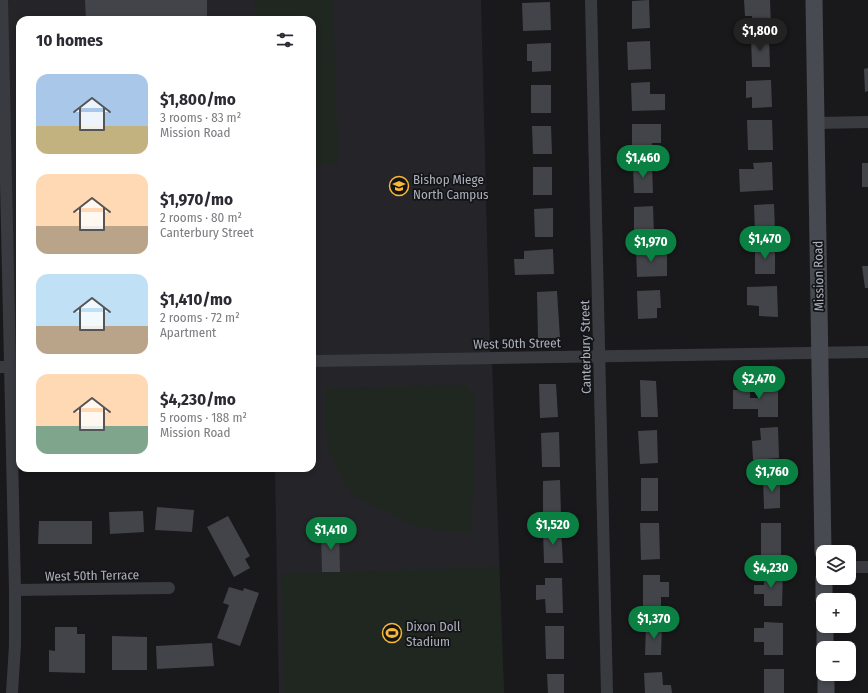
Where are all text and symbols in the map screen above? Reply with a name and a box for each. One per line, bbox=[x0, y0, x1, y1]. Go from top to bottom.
pin: $1,800 bbox=[727, 18, 793, 52]
text: $1,800 bbox=[742, 23, 778, 38]
icon: filters bbox=[274, 29, 296, 51]
text: 10 homes bbox=[36, 30, 103, 51]
text: $1,800/mo bbox=[160, 89, 236, 110]
icon: home bbox=[68, 90, 116, 138]
text: 3 rooms · 83 m² bbox=[160, 110, 241, 125]
text: Mission Road bbox=[160, 125, 230, 140]
pin: $1,460 bbox=[610, 145, 676, 179]
text: $1,460 bbox=[626, 150, 660, 165]
place label: Bishop Miege North Campus bbox=[413, 172, 489, 202]
school or university icon: Bishop Miege North Campus bbox=[388, 175, 410, 197]
text: $1,970/mo bbox=[160, 189, 233, 210]
icon: home bbox=[68, 190, 116, 238]
text: 2 rooms · 80 m² bbox=[160, 210, 242, 225]
text: Canterbury Street bbox=[160, 225, 254, 240]
pin: $1,470 bbox=[732, 226, 798, 260]
pin: $1,970 bbox=[618, 229, 684, 263]
text: $1,470 bbox=[748, 231, 782, 246]
text: $1,970 bbox=[634, 234, 668, 249]
street label: Mission Road bbox=[810, 241, 827, 311]
text: $1,410/mo bbox=[160, 289, 232, 310]
icon: home bbox=[68, 290, 116, 338]
street label: Canterbury Street bbox=[577, 299, 594, 394]
text: 2 rooms · 72 m² bbox=[160, 310, 240, 325]
text: Apartment bbox=[160, 325, 216, 340]
street label: West 50th Street bbox=[473, 335, 562, 352]
pin: $2,470 bbox=[726, 366, 792, 400]
text: $2,470 bbox=[742, 371, 776, 386]
text: $4,230/mo bbox=[160, 389, 236, 410]
icon: home bbox=[68, 390, 116, 438]
text: 5 rooms · 188 m² bbox=[160, 410, 247, 425]
text: Mission Road bbox=[160, 425, 230, 440]
pin: $1,760 bbox=[739, 459, 805, 493]
text: $1,760 bbox=[755, 464, 789, 479]
pin: $1,520 bbox=[520, 512, 586, 546]
pin: $1,410 bbox=[298, 517, 364, 551]
text: $1,520 bbox=[536, 517, 570, 532]
text: $1,410 bbox=[315, 522, 347, 537]
map controls bbox=[816, 545, 856, 681]
button: layers bbox=[816, 545, 856, 585]
pin: $4,230 bbox=[738, 555, 804, 589]
text: $4,230 bbox=[753, 560, 789, 575]
street label: West 50th Terrace bbox=[45, 567, 139, 584]
button: + bbox=[816, 593, 856, 633]
pin: $1,370 bbox=[621, 606, 687, 640]
text: $1,370 bbox=[637, 611, 671, 626]
place label: Dixon Doll Stadium bbox=[406, 619, 461, 649]
sports icon: Dixon Doll Stadium bbox=[381, 622, 403, 644]
button: − bbox=[816, 641, 856, 681]

